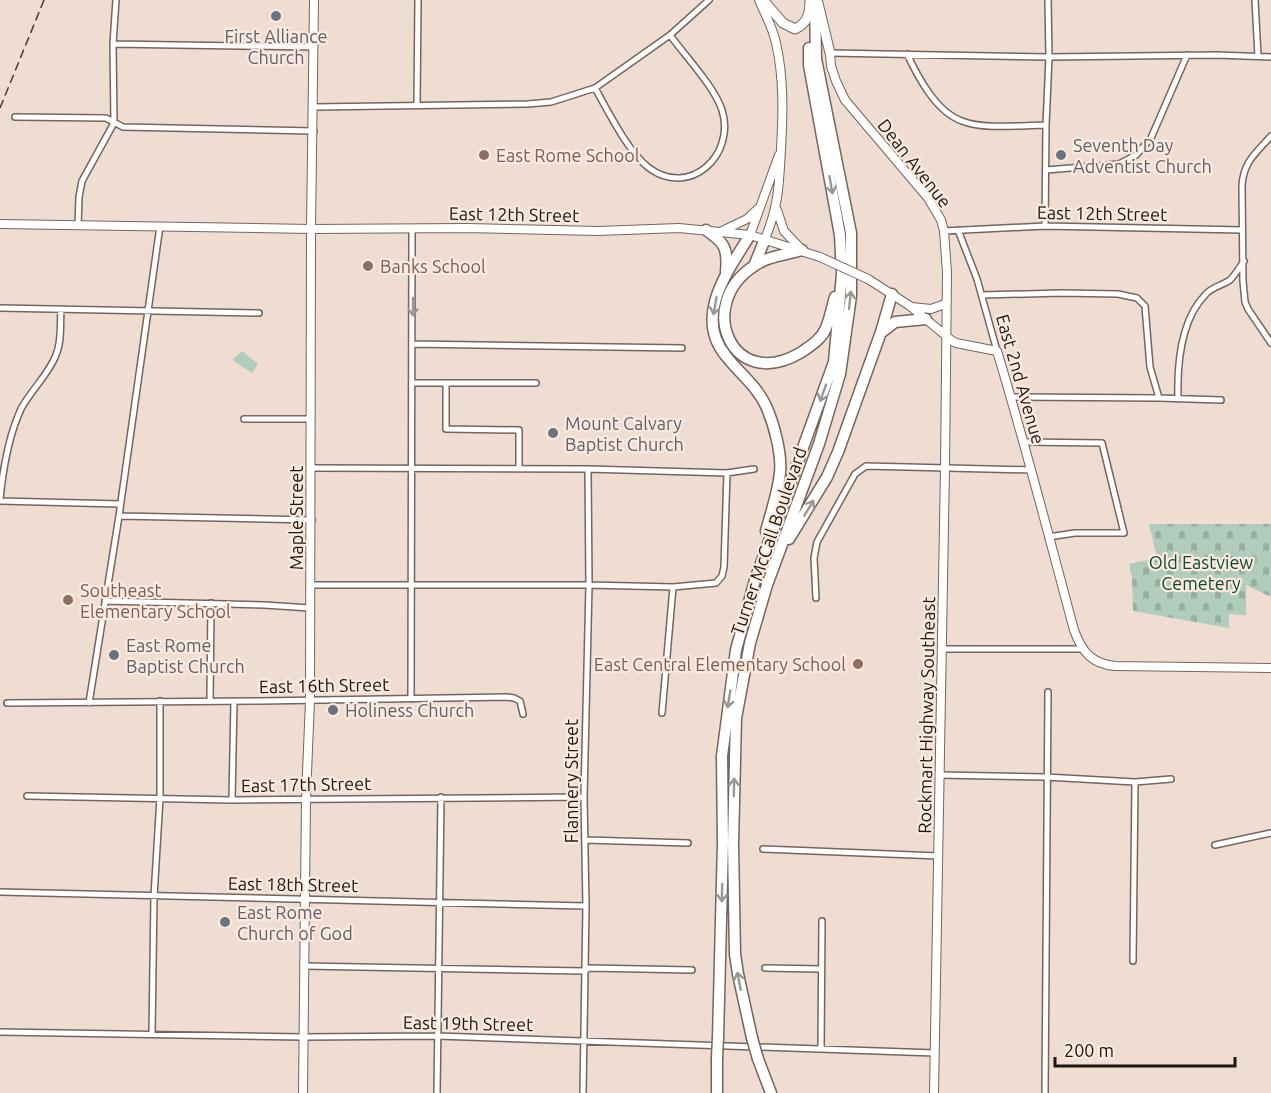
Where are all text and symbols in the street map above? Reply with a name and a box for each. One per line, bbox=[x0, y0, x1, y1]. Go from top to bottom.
marker: First Alliance Church bbox=[269, 9, 283, 23]
place label: First Alliance Church bbox=[225, 26, 327, 67]
street label: Dean Avenue bbox=[874, 115, 956, 211]
place label: Seventh Day Adventist Church bbox=[1073, 135, 1212, 176]
place label: East Rome School bbox=[496, 145, 640, 165]
marker: East Rome School bbox=[477, 148, 491, 162]
marker: Seventh Day Adventist Church bbox=[1054, 148, 1068, 162]
one-way arrow bbox=[826, 174, 837, 194]
street label: East 12th Street bbox=[1037, 202, 1167, 224]
street label: East 12th Street bbox=[449, 203, 579, 225]
place label: Banks School bbox=[380, 256, 486, 276]
marker: Banks School bbox=[361, 259, 375, 273]
one-way arrow bbox=[845, 291, 856, 311]
one-way arrow bbox=[709, 295, 720, 315]
one-way arrow bbox=[407, 297, 419, 317]
street label: East 2nd Avenue bbox=[993, 312, 1049, 446]
one-way arrow bbox=[817, 383, 828, 402]
place label: Mount Calvary Baptist Church bbox=[565, 413, 684, 454]
marker: Mount Calvary Baptist Church bbox=[546, 426, 560, 440]
street label: Turner McCall Boulevard bbox=[726, 444, 810, 638]
street label: Maple Street bbox=[286, 466, 306, 570]
one-way arrow bbox=[803, 500, 815, 517]
park label: Old Eastview Cemetery bbox=[1149, 552, 1253, 593]
place label: Southeast Elementary School bbox=[80, 580, 231, 621]
marker: Southeast Elementary School bbox=[61, 593, 75, 607]
street label: Rockmart Highway Southeast bbox=[914, 596, 938, 834]
place label: East Rome Baptist Church bbox=[126, 635, 245, 676]
marker: East Rome Baptist Church bbox=[107, 648, 121, 662]
place label: East Central Elementary School bbox=[594, 654, 846, 674]
marker: East Central Elementary School bbox=[851, 657, 865, 671]
street label: East 16th Street bbox=[259, 674, 389, 696]
one-way arrow bbox=[723, 688, 734, 708]
place label: Holiness Church bbox=[345, 700, 474, 720]
marker: Holiness Church bbox=[326, 703, 340, 717]
street label: Flannery Street bbox=[561, 719, 581, 843]
street label: East 17th Street bbox=[241, 773, 371, 795]
one-way arrow bbox=[728, 777, 740, 797]
street label: East 18th Street bbox=[228, 873, 358, 895]
one-way arrow bbox=[716, 883, 727, 903]
place label: East Rome Church of God bbox=[237, 902, 353, 943]
marker: East Rome Church of God bbox=[218, 915, 232, 929]
one-way arrow bbox=[733, 972, 744, 992]
street label: East 19th Street bbox=[403, 1012, 533, 1034]
scale bar bbox=[1055, 1030, 1235, 1068]
text: 200 m bbox=[1064, 1040, 1114, 1060]

